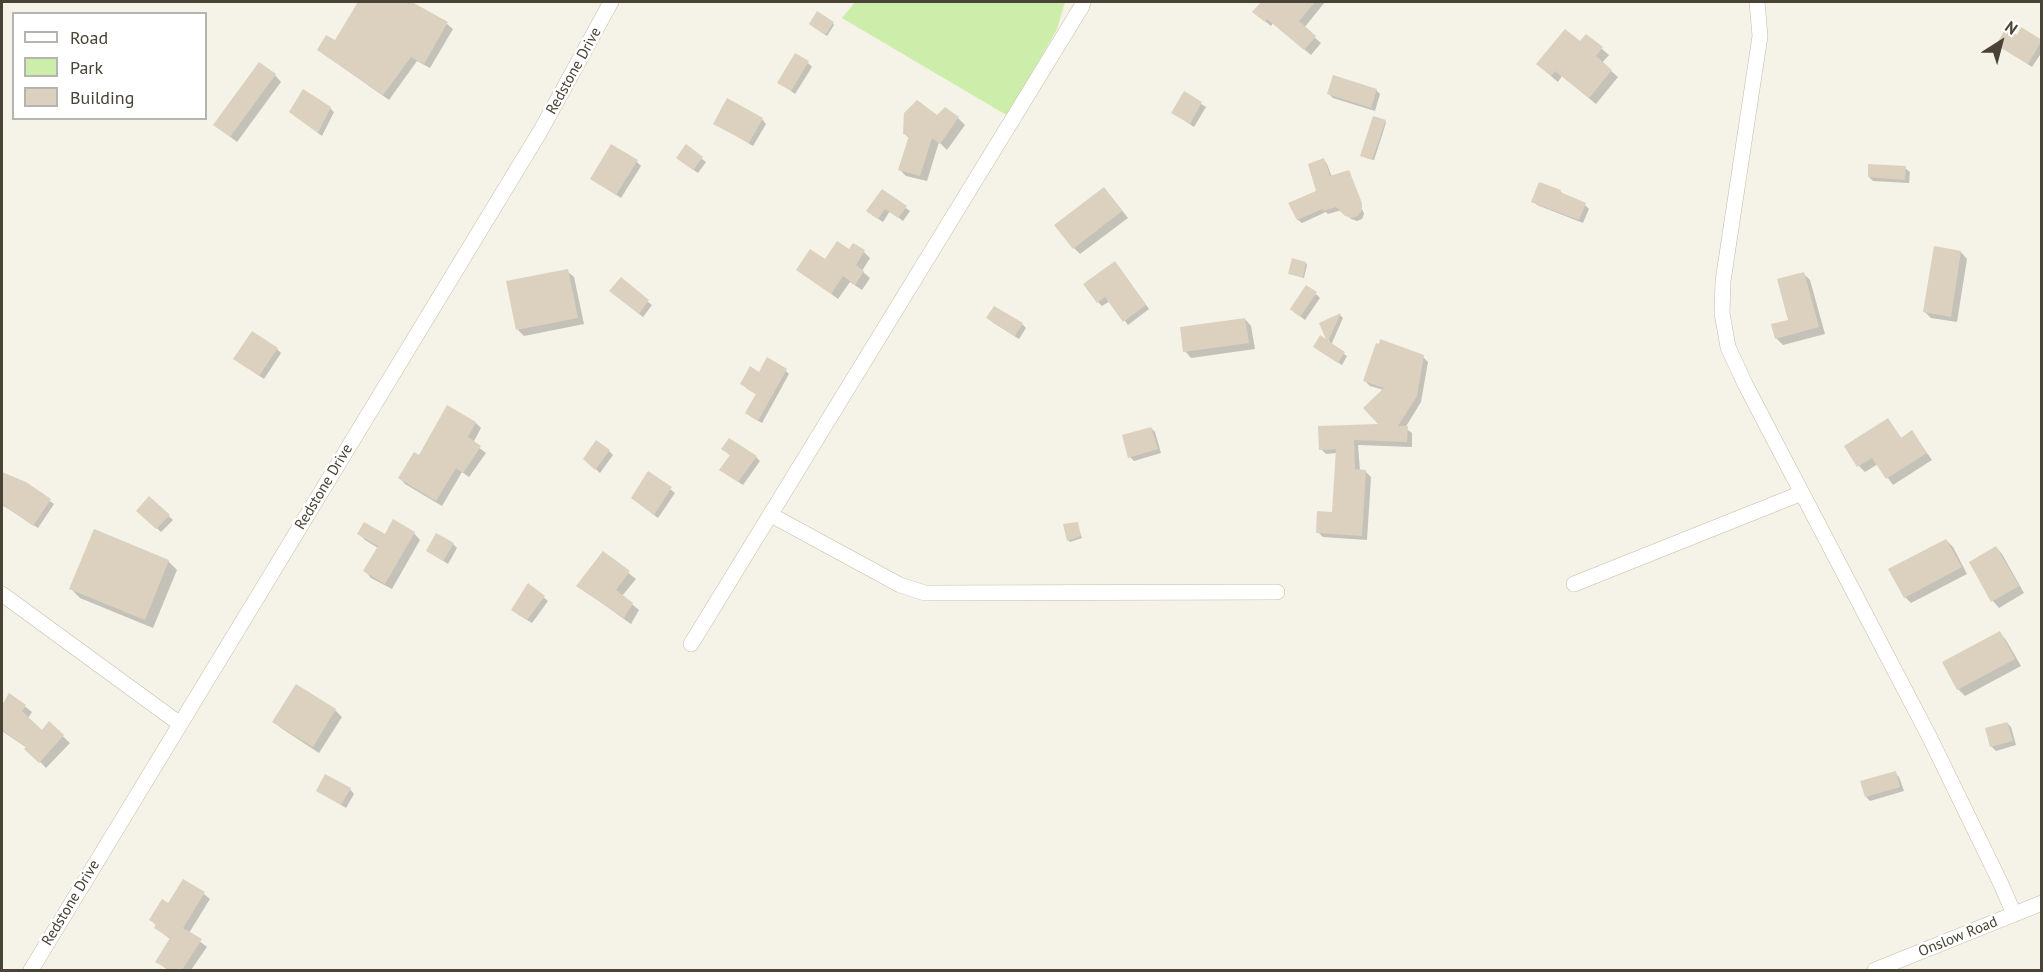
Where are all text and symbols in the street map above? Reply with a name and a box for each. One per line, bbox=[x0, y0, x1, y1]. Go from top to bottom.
legend bbox=[12, 12, 207, 120]
north arrow bbox=[1971, 12, 2031, 72]
text: N bbox=[2001, 16, 2022, 39]
street label: Redstone Drive bbox=[543, 24, 605, 118]
text: Road bbox=[70, 26, 108, 49]
text: Park bbox=[70, 56, 103, 79]
text: Building bbox=[70, 86, 134, 109]
street label: Redstone Drive bbox=[291, 441, 357, 533]
street label: Redstone Drive bbox=[38, 857, 104, 949]
street label: Onslow Road bbox=[1916, 913, 2000, 961]

